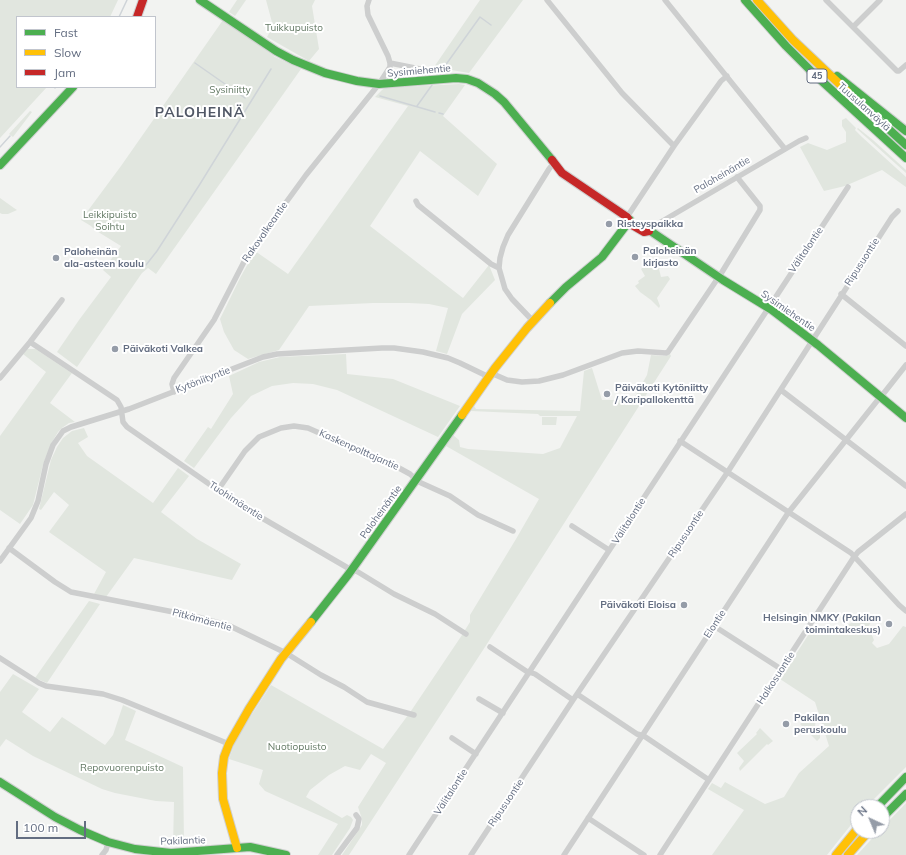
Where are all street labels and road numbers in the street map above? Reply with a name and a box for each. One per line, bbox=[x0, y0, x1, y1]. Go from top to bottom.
street label: Sysimiehentie bbox=[387, 62, 451, 80]
road number: 45 bbox=[807, 69, 827, 83]
street label: Tuusulanväylä bbox=[835, 80, 893, 134]
street label: Paloheinäntie bbox=[692, 154, 752, 196]
street label: Rakovalkeantie bbox=[240, 200, 290, 264]
street label: Välitalontie bbox=[786, 225, 826, 275]
street label: Ripusuontie bbox=[842, 236, 882, 288]
street label: Sysimiehentie bbox=[758, 288, 818, 334]
street label: Kytöniityntie bbox=[174, 364, 232, 396]
street label: Kaskenpolttajantie bbox=[317, 427, 401, 473]
street label: Tuohimäentie bbox=[207, 479, 265, 523]
street label: Paloheinäntie bbox=[358, 483, 404, 541]
street label: Välitalontie bbox=[610, 496, 648, 546]
street label: Ripusuontie bbox=[666, 508, 706, 560]
street label: Pitkämäentie bbox=[171, 606, 233, 634]
street label: Elontie bbox=[701, 608, 729, 640]
street label: Halkosuontie bbox=[755, 649, 797, 707]
street label: Välitalontie bbox=[432, 767, 470, 817]
street label: Ripusuontie bbox=[486, 777, 526, 829]
street label: Pakilantie bbox=[160, 834, 206, 848]

